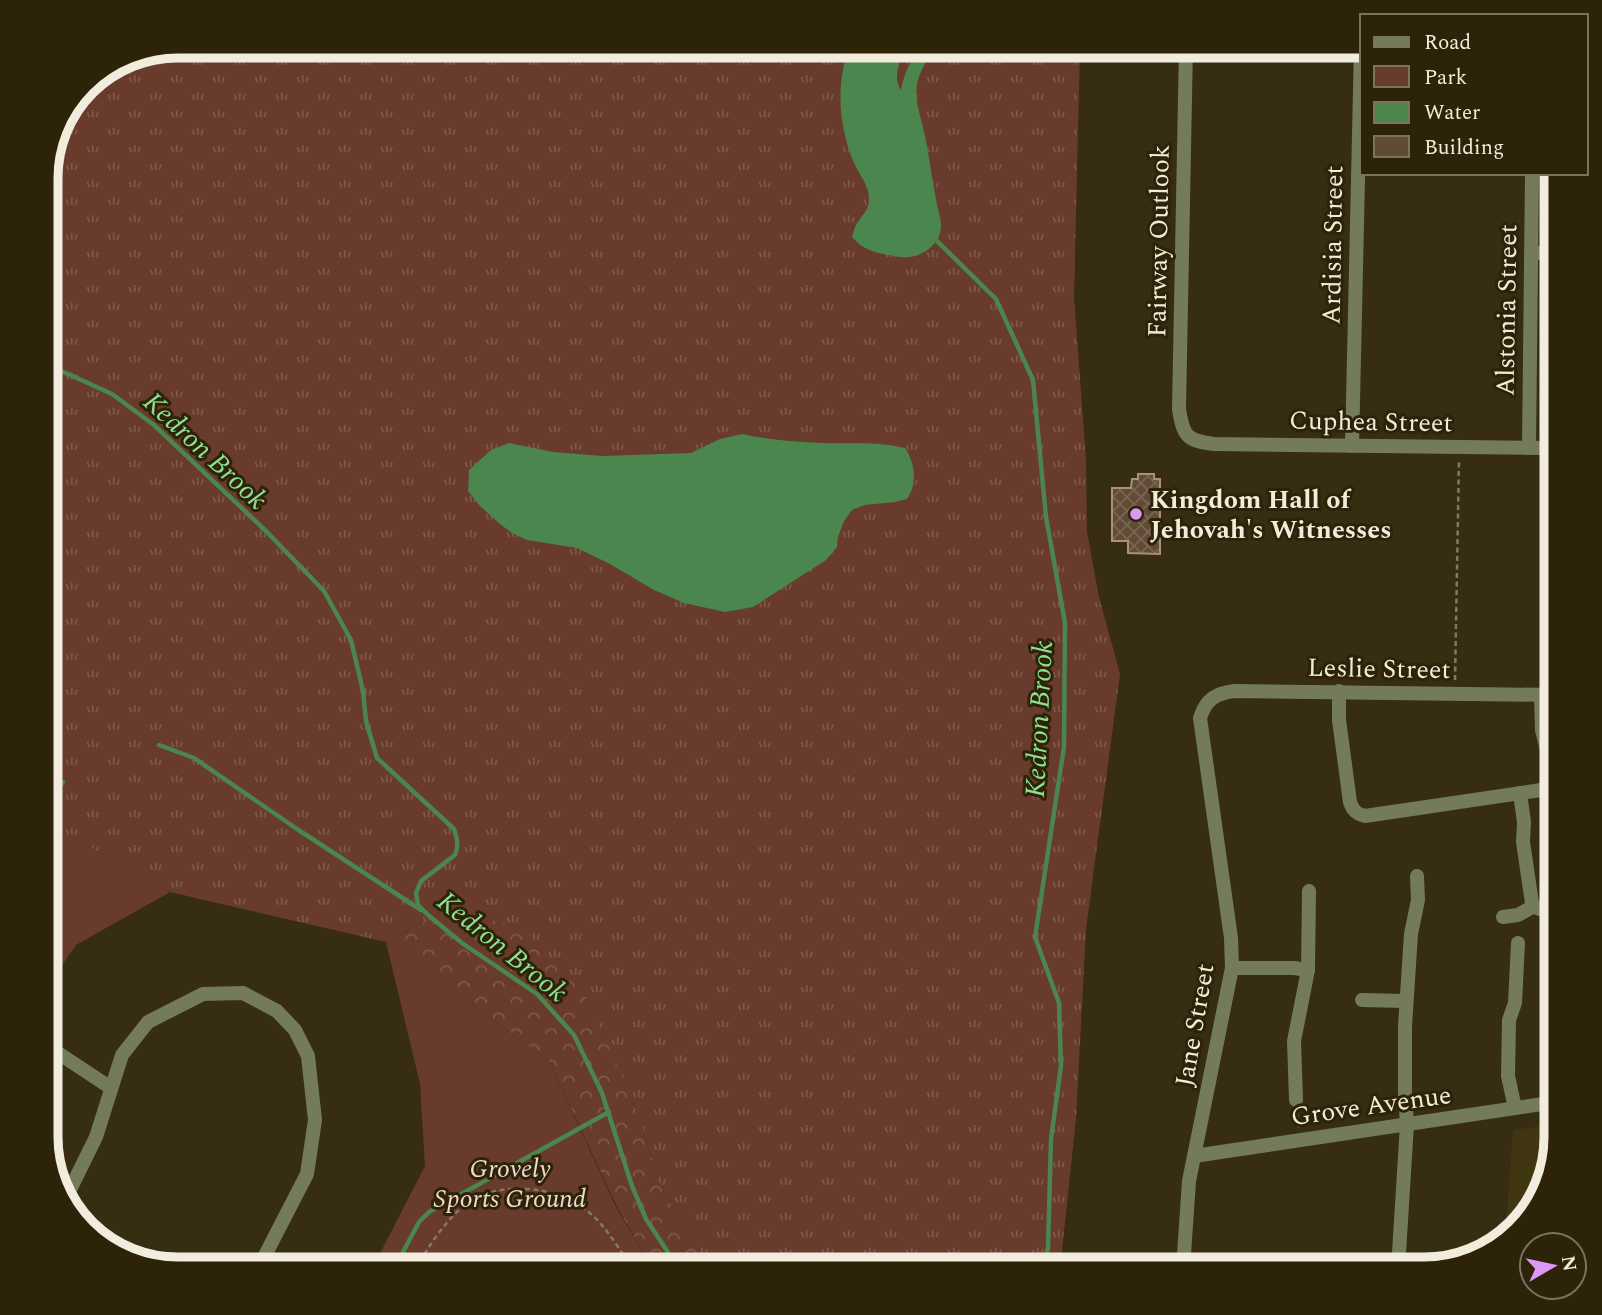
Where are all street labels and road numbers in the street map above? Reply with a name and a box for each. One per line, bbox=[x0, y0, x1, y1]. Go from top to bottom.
street label: Fairway Outlook bbox=[1137, 144, 1181, 338]
street label: Ardisia Street bbox=[1312, 165, 1354, 325]
street label: Alstonia Street bbox=[1486, 224, 1528, 396]
street label: Cuphea Street bbox=[1289, 401, 1453, 443]
street label: Leslie Street bbox=[1307, 648, 1451, 690]
street label: Jane Street bbox=[1164, 960, 1225, 1090]
street label: Grove Avenue bbox=[1288, 1075, 1454, 1137]

